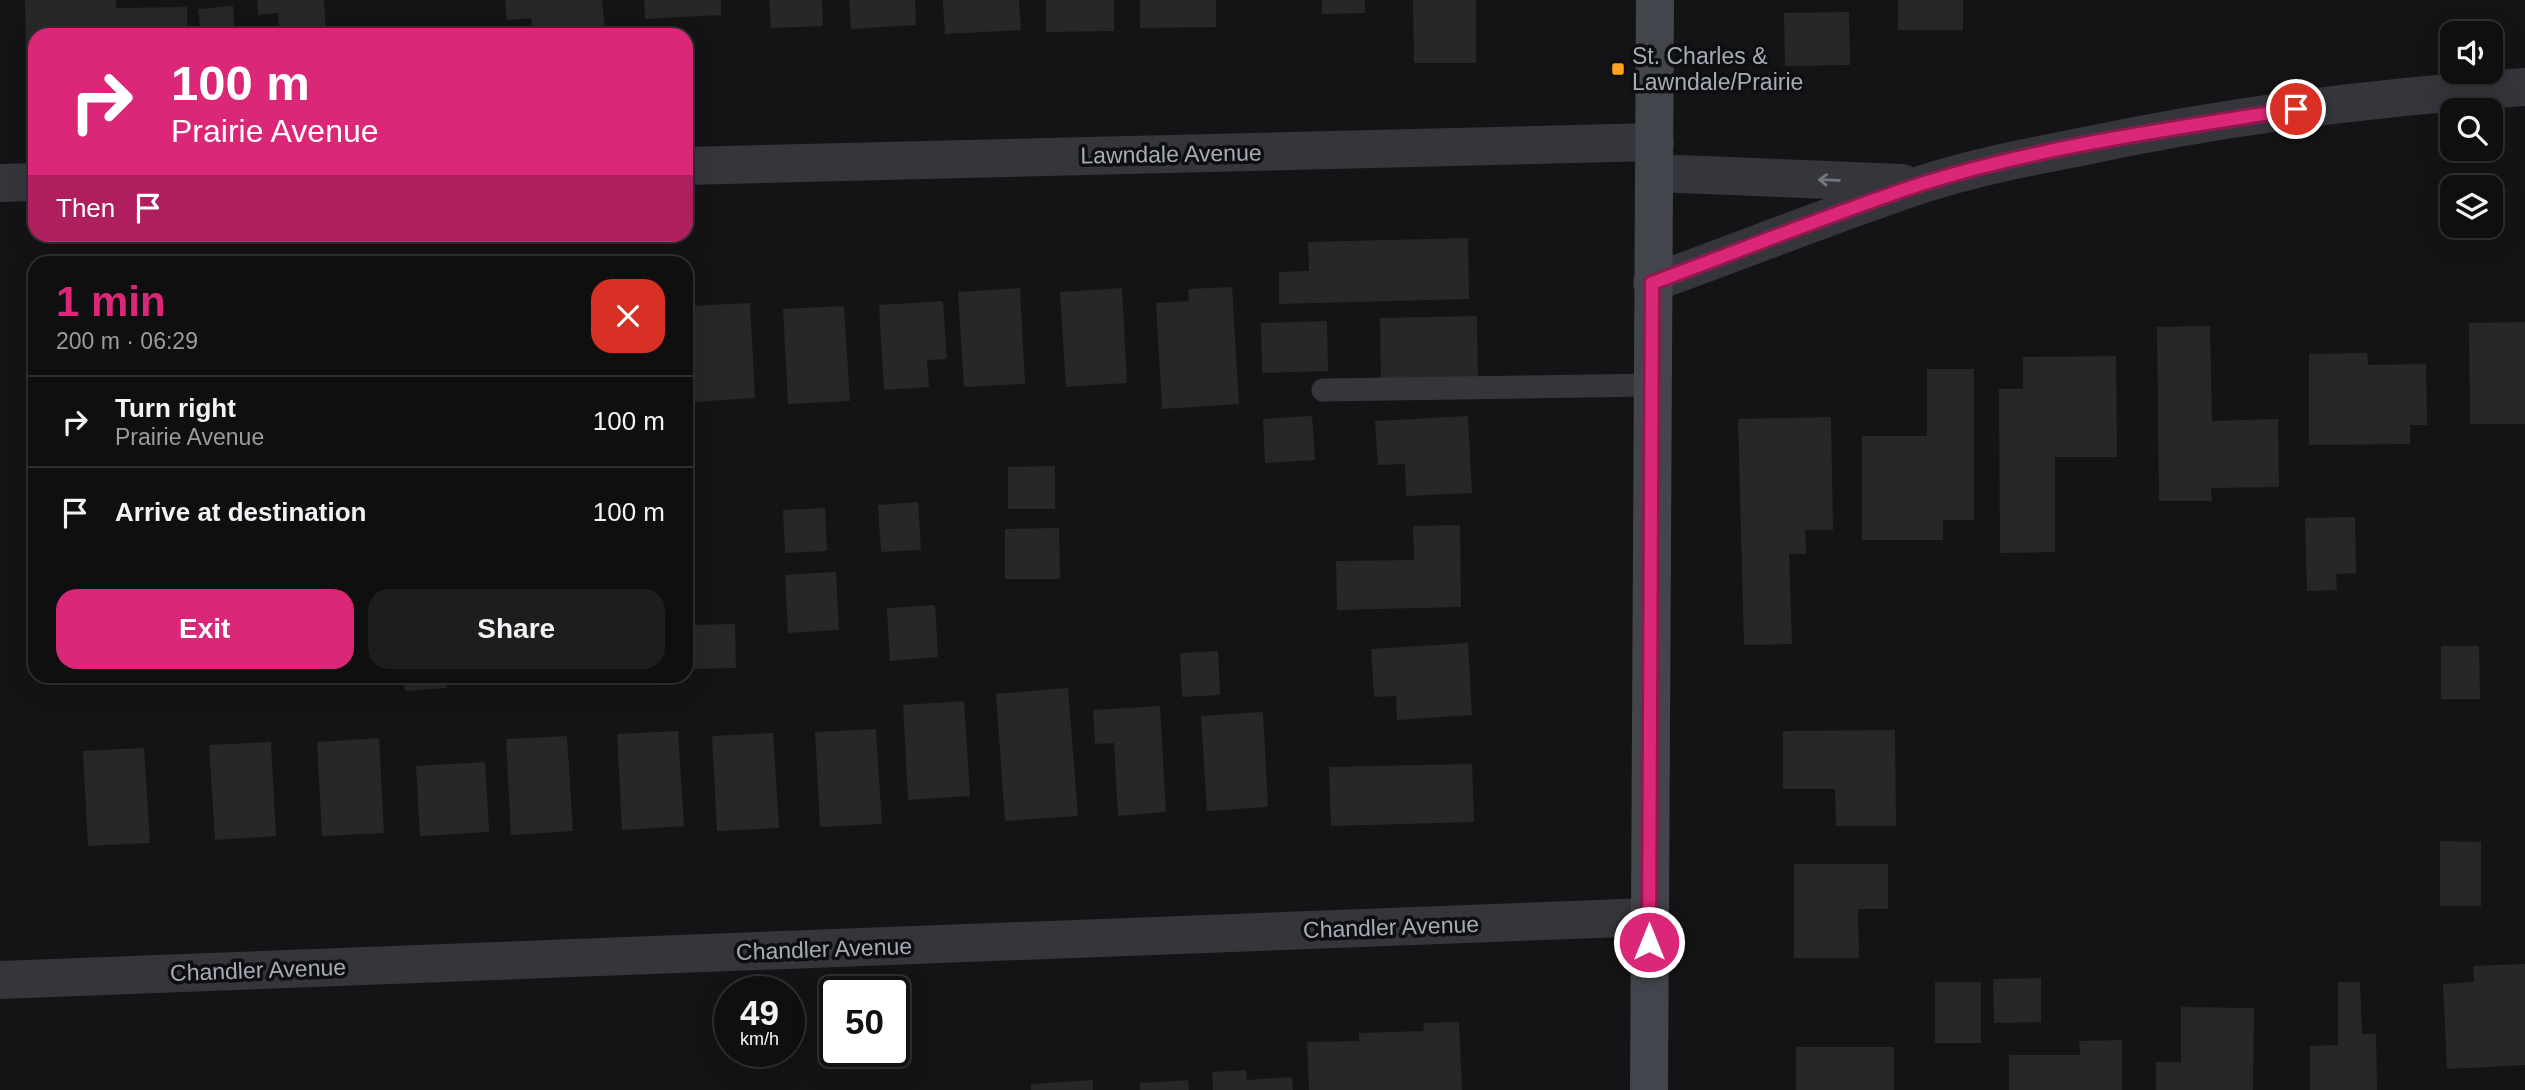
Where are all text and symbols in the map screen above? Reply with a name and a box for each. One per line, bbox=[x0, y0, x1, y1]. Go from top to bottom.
map controls bbox=[2440, 21, 2503, 238]
button: sound bbox=[2440, 21, 2503, 84]
place label: St. Charles & Lawndale/Prairie bbox=[1632, 43, 1803, 95]
icon: right bbox=[56, 56, 147, 147]
text: 100 m bbox=[171, 56, 310, 110]
marker: St. Charles & Lawndale/Prairie bbox=[1610, 61, 1626, 77]
pin bbox=[2266, 79, 2326, 139]
icon: arrive bbox=[2277, 90, 2315, 128]
button: search bbox=[2440, 98, 2503, 161]
text: Prairie Avenue bbox=[171, 113, 379, 149]
street label: Lawndale Avenue bbox=[1080, 139, 1262, 169]
one-way arrow bbox=[1818, 174, 1841, 187]
button: layers bbox=[2440, 175, 2503, 238]
icon: arrive bbox=[129, 189, 167, 227]
text: Then bbox=[56, 193, 115, 223]
text: 1 min bbox=[56, 278, 166, 325]
button: close bbox=[591, 279, 665, 353]
text: 200 m · 06:29 bbox=[56, 328, 198, 354]
text: Turn right bbox=[115, 393, 236, 423]
icon: right bbox=[56, 403, 94, 441]
text: 100 m bbox=[593, 406, 665, 436]
text: Prairie Avenue bbox=[115, 424, 264, 450]
icon: arrive bbox=[56, 494, 94, 532]
text: Arrive at destination bbox=[115, 497, 366, 527]
text: 100 m bbox=[593, 497, 665, 527]
button: Exit bbox=[56, 589, 354, 669]
button: Share bbox=[368, 589, 665, 669]
position arrow bbox=[1612, 905, 1686, 979]
street label: Chandler Avenue bbox=[1303, 911, 1479, 943]
street label: Chandler Avenue bbox=[736, 933, 912, 965]
street label: Chandler Avenue bbox=[170, 954, 346, 986]
speed limit sign: 50 bbox=[819, 976, 910, 1067]
text: 49 bbox=[740, 993, 779, 1032]
text: km/h bbox=[740, 1029, 779, 1049]

